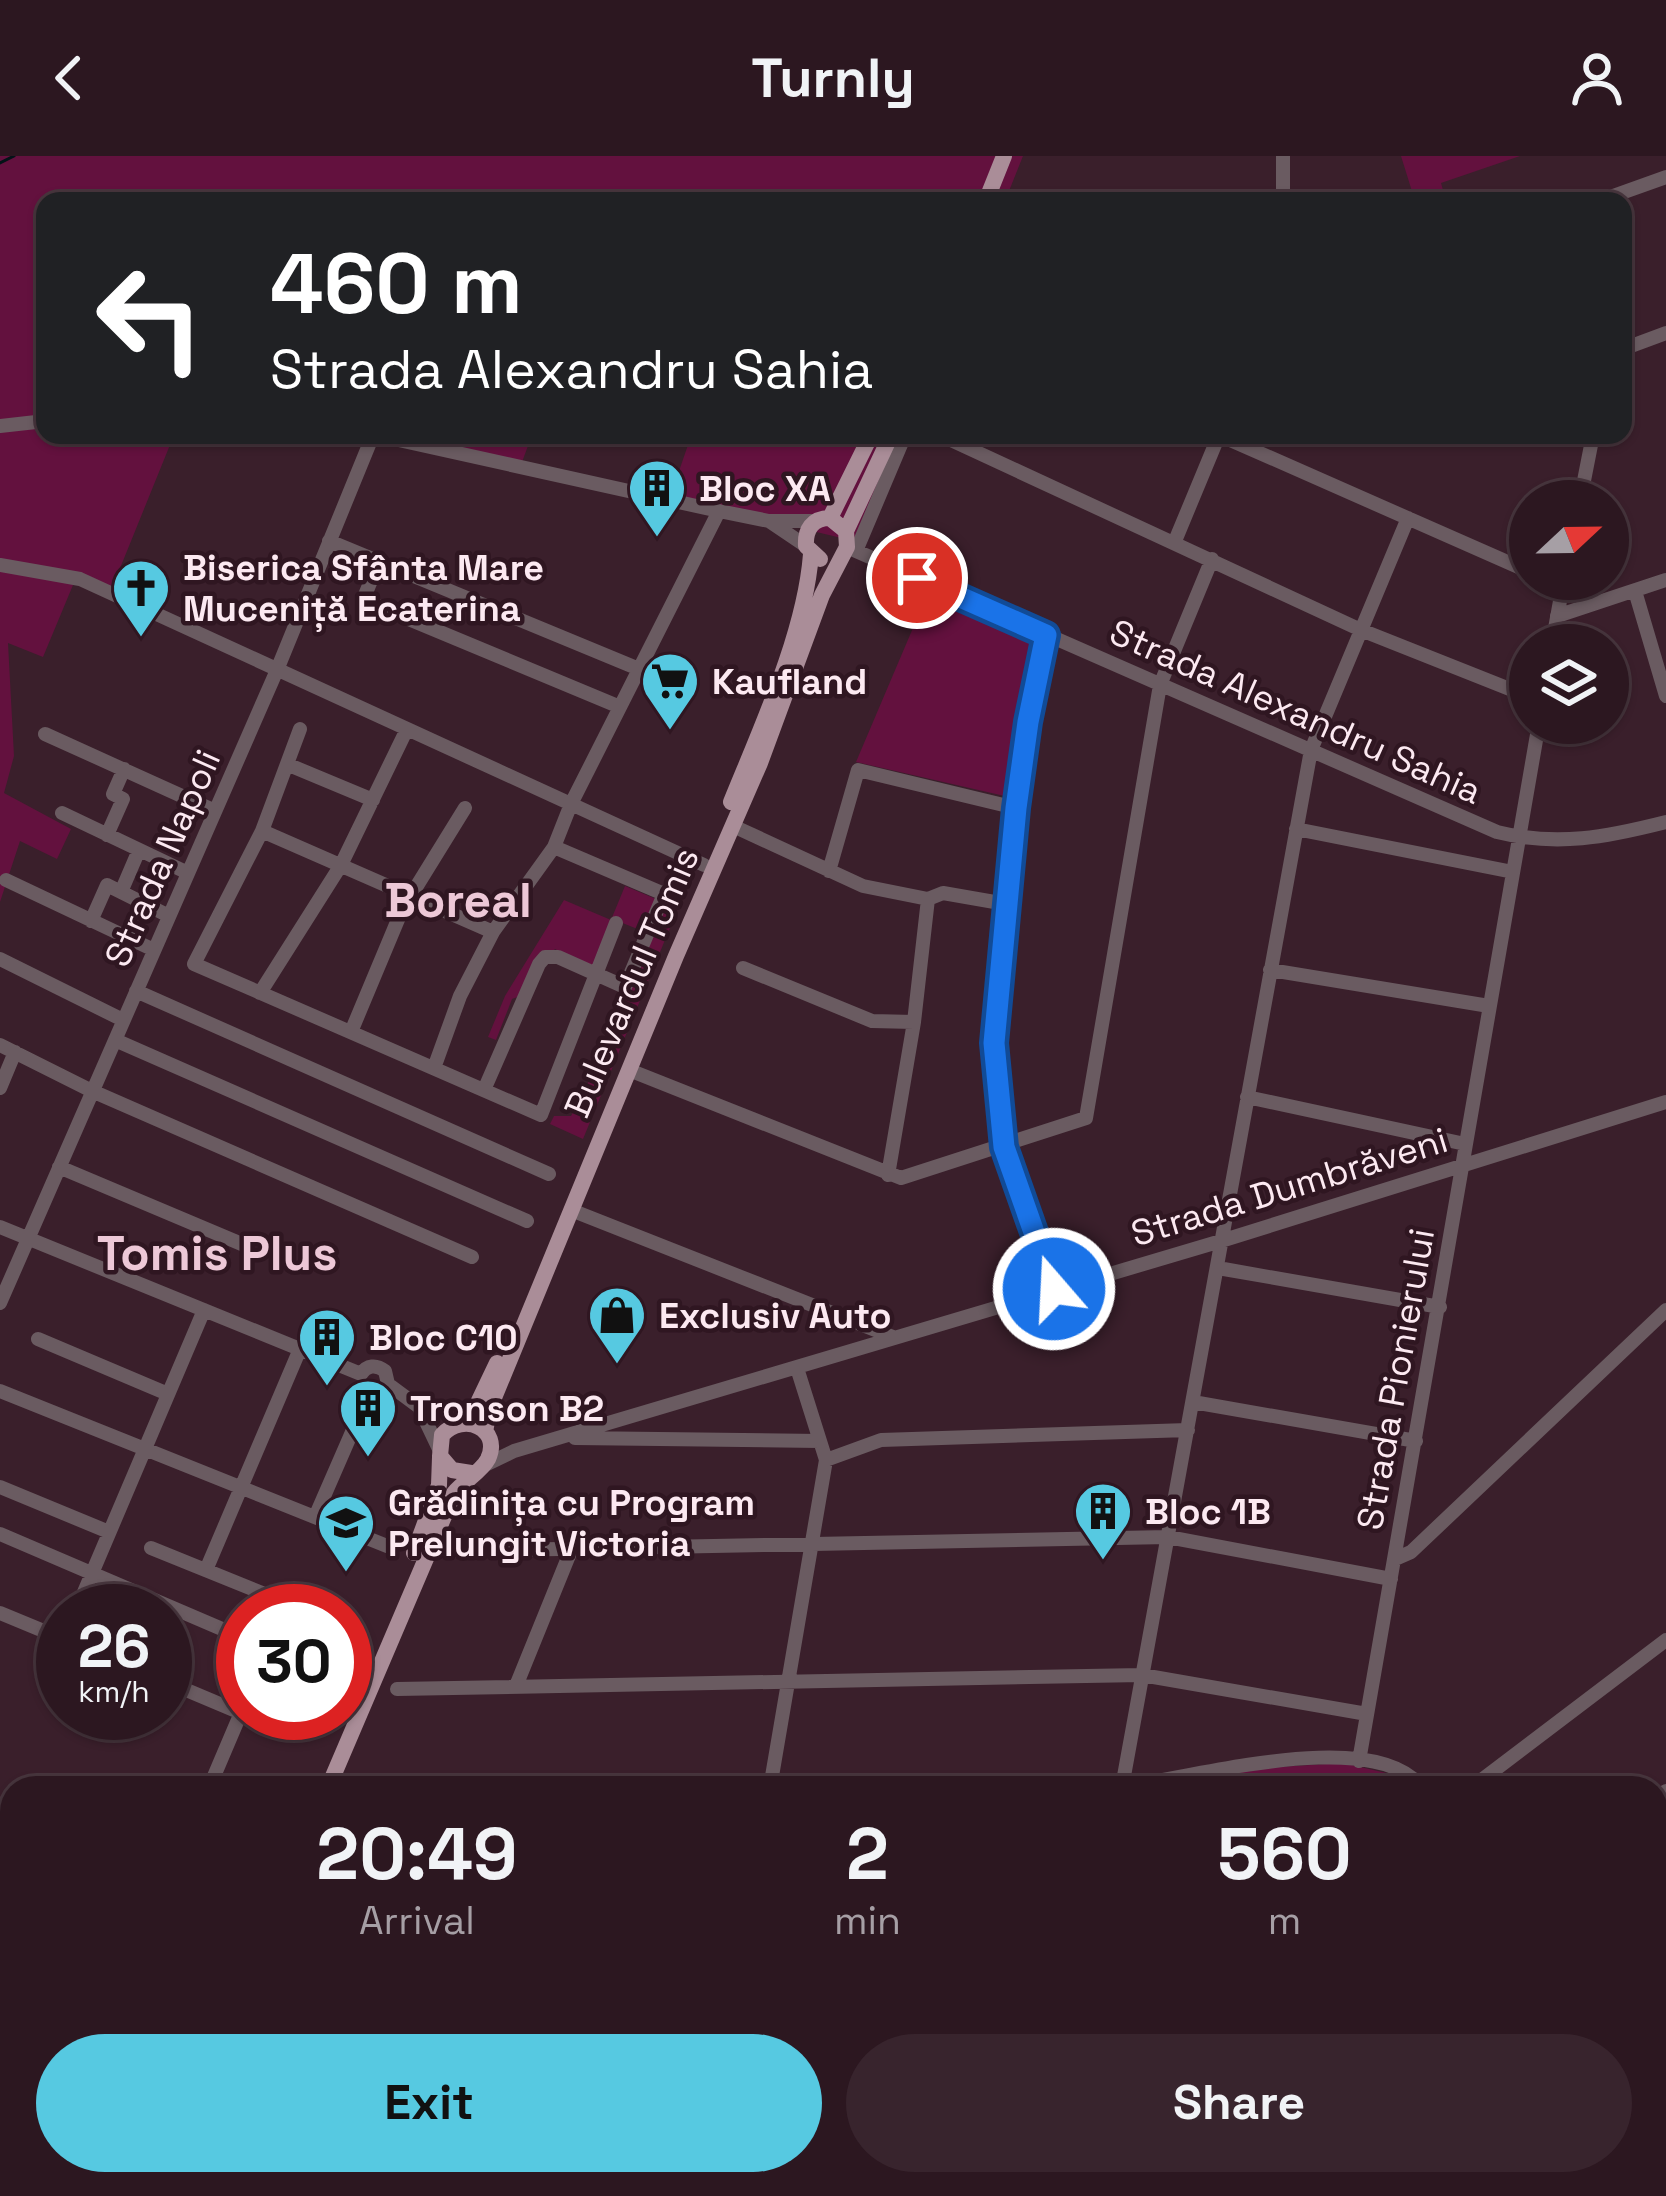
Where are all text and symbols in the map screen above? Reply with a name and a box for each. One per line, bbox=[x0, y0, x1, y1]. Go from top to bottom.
text: Turnly bbox=[751, 44, 915, 113]
icon: back bbox=[36, 45, 102, 111]
icon: person bbox=[1564, 45, 1630, 111]
text: 460 m bbox=[270, 230, 523, 338]
icon: left bbox=[72, 240, 228, 396]
text: Strada Alexandru Sahia bbox=[270, 335, 873, 404]
building icon: Bloc XA bbox=[626, 457, 688, 539]
place label: Bloc XA bbox=[699, 466, 831, 512]
north arrow bbox=[1509, 480, 1629, 600]
map controls bbox=[1509, 480, 1629, 744]
pin bbox=[866, 527, 968, 629]
place label: Biserica Sfânta Mare Muceniță Ecaterina bbox=[183, 545, 544, 632]
icon: arrive bbox=[884, 545, 950, 611]
church icon: Biserica Sfânta Mare Muceniță Ecaterina bbox=[110, 557, 172, 639]
street label: Strada Alexandru Sahia bbox=[1103, 609, 1489, 815]
button: layers bbox=[1509, 624, 1629, 744]
supermarket icon: Kaufland bbox=[639, 650, 701, 732]
place label: Kaufland bbox=[712, 659, 867, 705]
street label: Strada Napoli bbox=[95, 743, 231, 974]
street label: Bulevardul Tomis bbox=[554, 841, 709, 1124]
district label: Boreal bbox=[384, 870, 532, 931]
street label: Strada Dumbrăveni bbox=[1125, 1117, 1453, 1257]
district label: Tomis Plus bbox=[97, 1223, 337, 1284]
street label: Strada Pionierului bbox=[1347, 1225, 1445, 1533]
position arrow bbox=[991, 1226, 1117, 1352]
shop icon: Exclusiv Auto bbox=[586, 1284, 648, 1366]
place label: Exclusiv Auto bbox=[659, 1293, 892, 1339]
building icon: Bloc C10 bbox=[296, 1306, 358, 1388]
place label: Bloc C10 bbox=[369, 1315, 518, 1361]
building icon: Tronson B2 bbox=[337, 1377, 399, 1459]
place label: Tronson B2 bbox=[410, 1386, 604, 1432]
place label: Grădinița cu Program Prelungit Victoria bbox=[388, 1480, 755, 1567]
building icon: Bloc 1B bbox=[1072, 1480, 1134, 1562]
place label: Bloc 1B bbox=[1145, 1489, 1271, 1535]
school or university icon: Grădinița cu Program Prelungit Victoria bbox=[315, 1492, 377, 1574]
speed limit sign: 30 bbox=[216, 1584, 372, 1740]
text: 26 bbox=[78, 1608, 150, 1685]
text: km/h bbox=[78, 1672, 150, 1711]
text: 20:49 bbox=[316, 1808, 518, 1900]
text: 2 bbox=[846, 1808, 889, 1900]
text: 560 bbox=[1217, 1808, 1352, 1900]
text: Arrival bbox=[359, 1896, 475, 1945]
text: min bbox=[834, 1896, 901, 1945]
text: m bbox=[1268, 1896, 1301, 1945]
button: Exit bbox=[36, 2034, 822, 2172]
button: Share bbox=[846, 2034, 1632, 2172]

